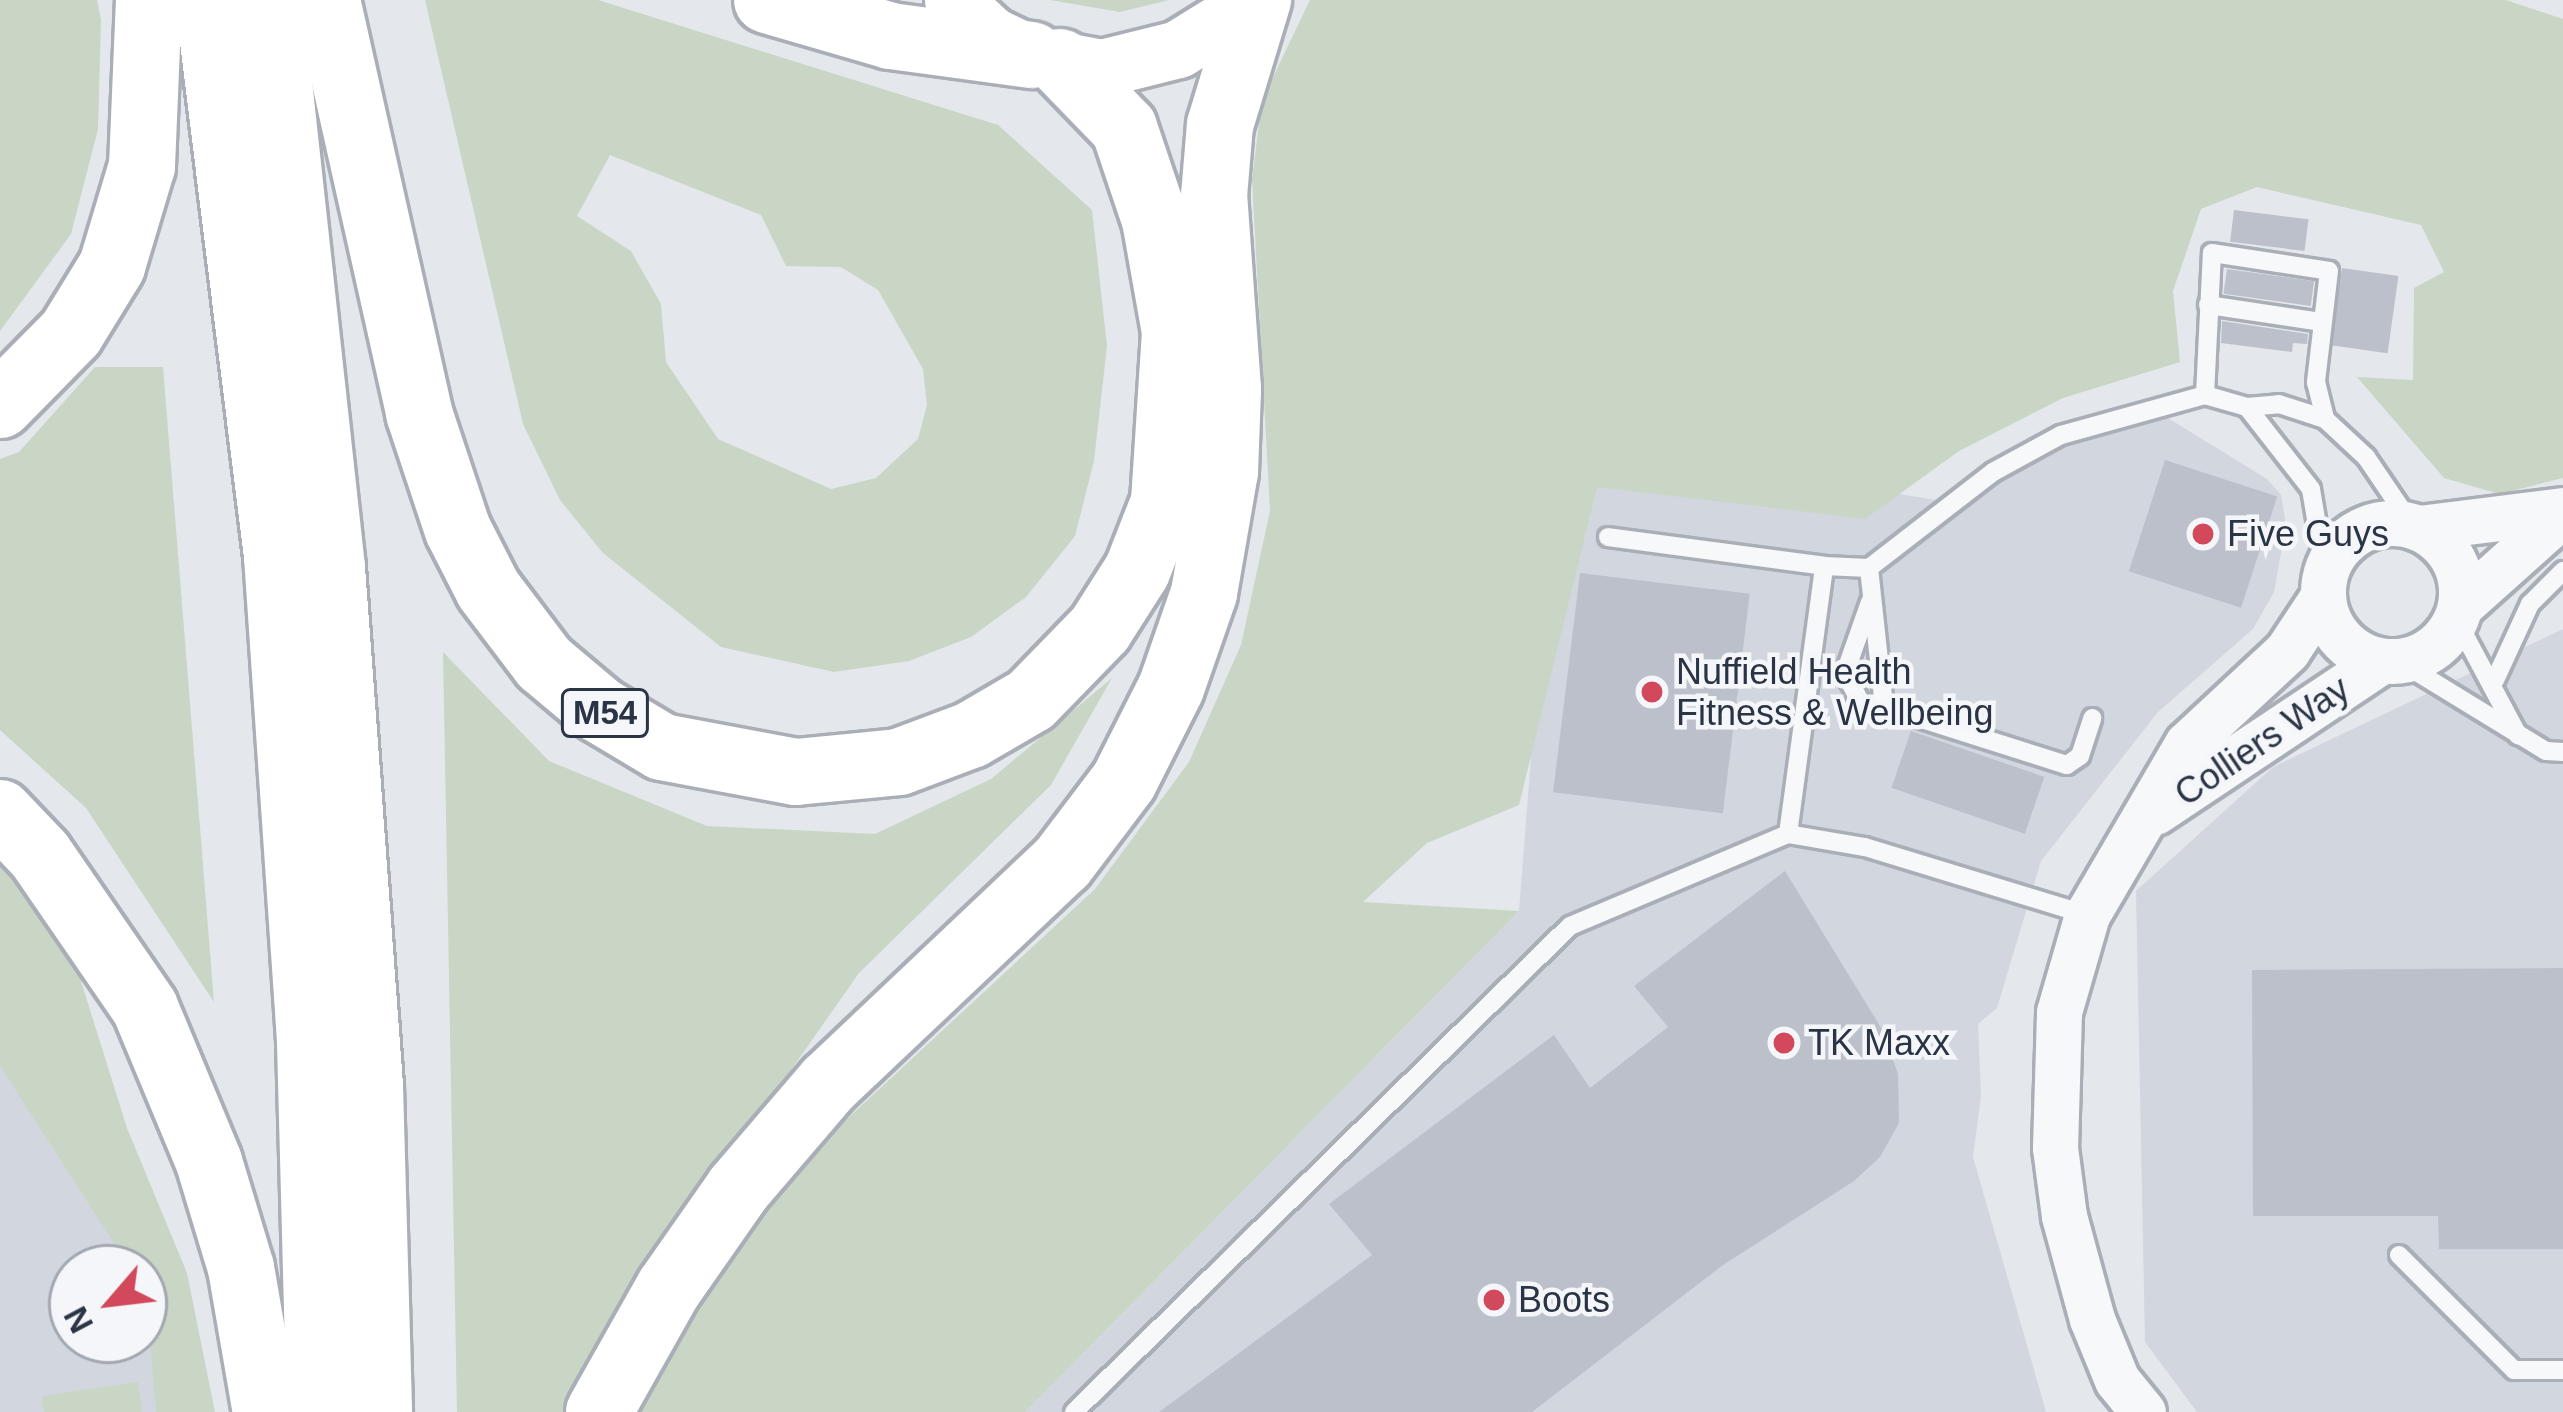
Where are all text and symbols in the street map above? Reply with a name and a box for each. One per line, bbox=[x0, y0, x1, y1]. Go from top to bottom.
place label: Five Guys bbox=[2227, 512, 2389, 556]
marker: Five Guys bbox=[2190, 521, 2216, 547]
place label: Nuffield Health Fitness & Wellbeing bbox=[1676, 649, 1993, 734]
street label: Colliers Way bbox=[2167, 667, 2357, 815]
marker: Nuffield Health Fitness & Wellbeing bbox=[1639, 679, 1665, 705]
road number: M54 bbox=[560, 686, 650, 740]
place label: TK Maxx bbox=[1808, 1021, 1950, 1065]
marker: TK Maxx bbox=[1771, 1030, 1797, 1056]
north arrow bbox=[48, 1244, 168, 1364]
place label: Boots bbox=[1518, 1278, 1610, 1322]
marker: Boots bbox=[1481, 1287, 1507, 1313]
text: N bbox=[56, 1301, 100, 1339]

